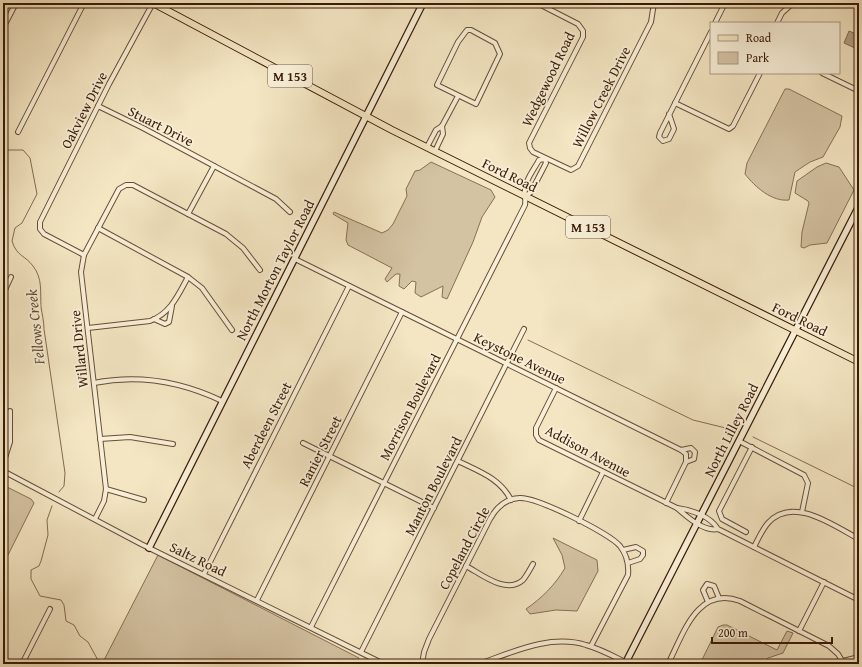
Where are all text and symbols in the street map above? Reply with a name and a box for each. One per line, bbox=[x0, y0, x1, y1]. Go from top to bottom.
legend bbox=[710, 22, 840, 74]
street label: Wedgewood Road bbox=[516, 28, 580, 130]
text: Road bbox=[746, 29, 772, 46]
street label: Willow Creek Drive bbox=[567, 42, 635, 151]
text: Park bbox=[746, 49, 770, 66]
road number: M 153 bbox=[268, 65, 312, 87]
street label: Oakview Drive bbox=[56, 68, 112, 152]
street label: Stuart Drive bbox=[125, 101, 198, 151]
street label: Ford Road bbox=[479, 153, 541, 197]
street label: North Morton Taylor Road bbox=[231, 196, 319, 344]
road number: M 153 bbox=[566, 216, 610, 238]
water label: Fellows Creek bbox=[21, 288, 49, 367]
street label: Ford Road bbox=[769, 297, 831, 341]
street label: Willard Drive bbox=[65, 309, 93, 389]
street label: Keystone Avenue bbox=[471, 327, 570, 389]
street label: Morrison Boulevard bbox=[374, 350, 446, 464]
street label: Aberdeen Street bbox=[236, 378, 296, 472]
street label: North Lilley Road bbox=[699, 379, 763, 480]
street label: Ranier Street bbox=[294, 412, 346, 490]
street label: Addison Avenue bbox=[542, 420, 635, 482]
street label: Manton Boulevard bbox=[399, 433, 467, 539]
street label: Copeland Circle bbox=[434, 503, 494, 593]
street label: Saltz Road bbox=[166, 537, 230, 582]
scale bar bbox=[712, 619, 832, 645]
text: 200 m bbox=[718, 624, 748, 641]

